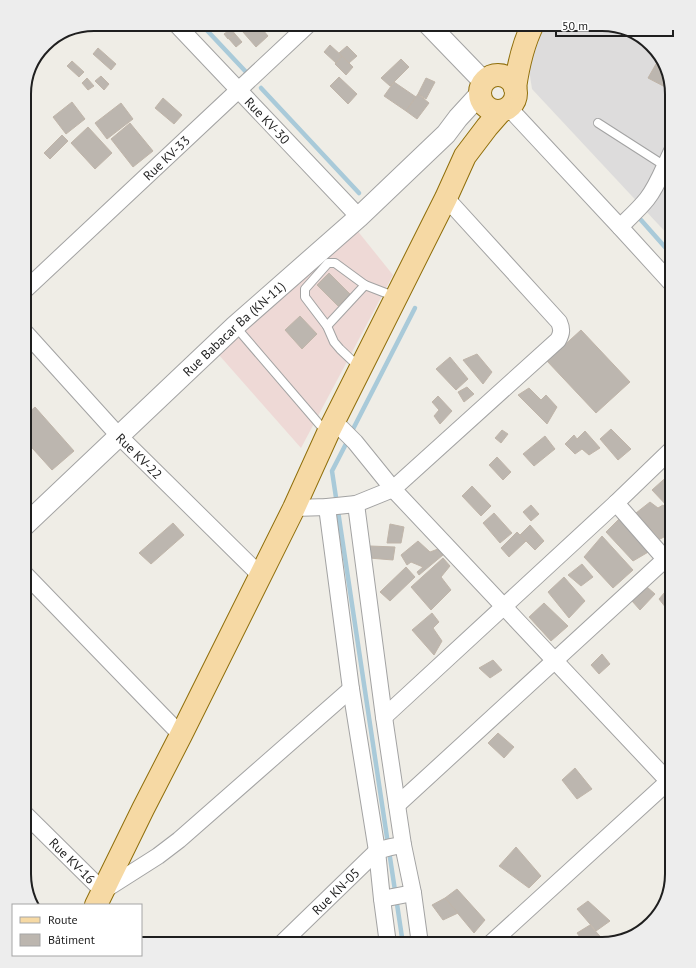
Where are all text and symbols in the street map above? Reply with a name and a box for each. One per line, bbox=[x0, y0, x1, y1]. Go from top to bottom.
scale bar bbox=[556, 12, 673, 38]
text: 50 m bbox=[562, 18, 588, 33]
street label: Rue KV-30 bbox=[241, 94, 293, 148]
street label: Rue KV-33 bbox=[140, 132, 194, 184]
street label: Rue Babacar Ba (KN-11) bbox=[179, 278, 289, 380]
street label: Rue KV-22 bbox=[112, 430, 166, 483]
street label: Rue KV-16 bbox=[45, 835, 99, 888]
street label: Rue KN-05 bbox=[308, 864, 363, 919]
legend bbox=[12, 904, 142, 956]
text: Route bbox=[48, 912, 78, 927]
text: Bâtiment bbox=[48, 932, 95, 947]

